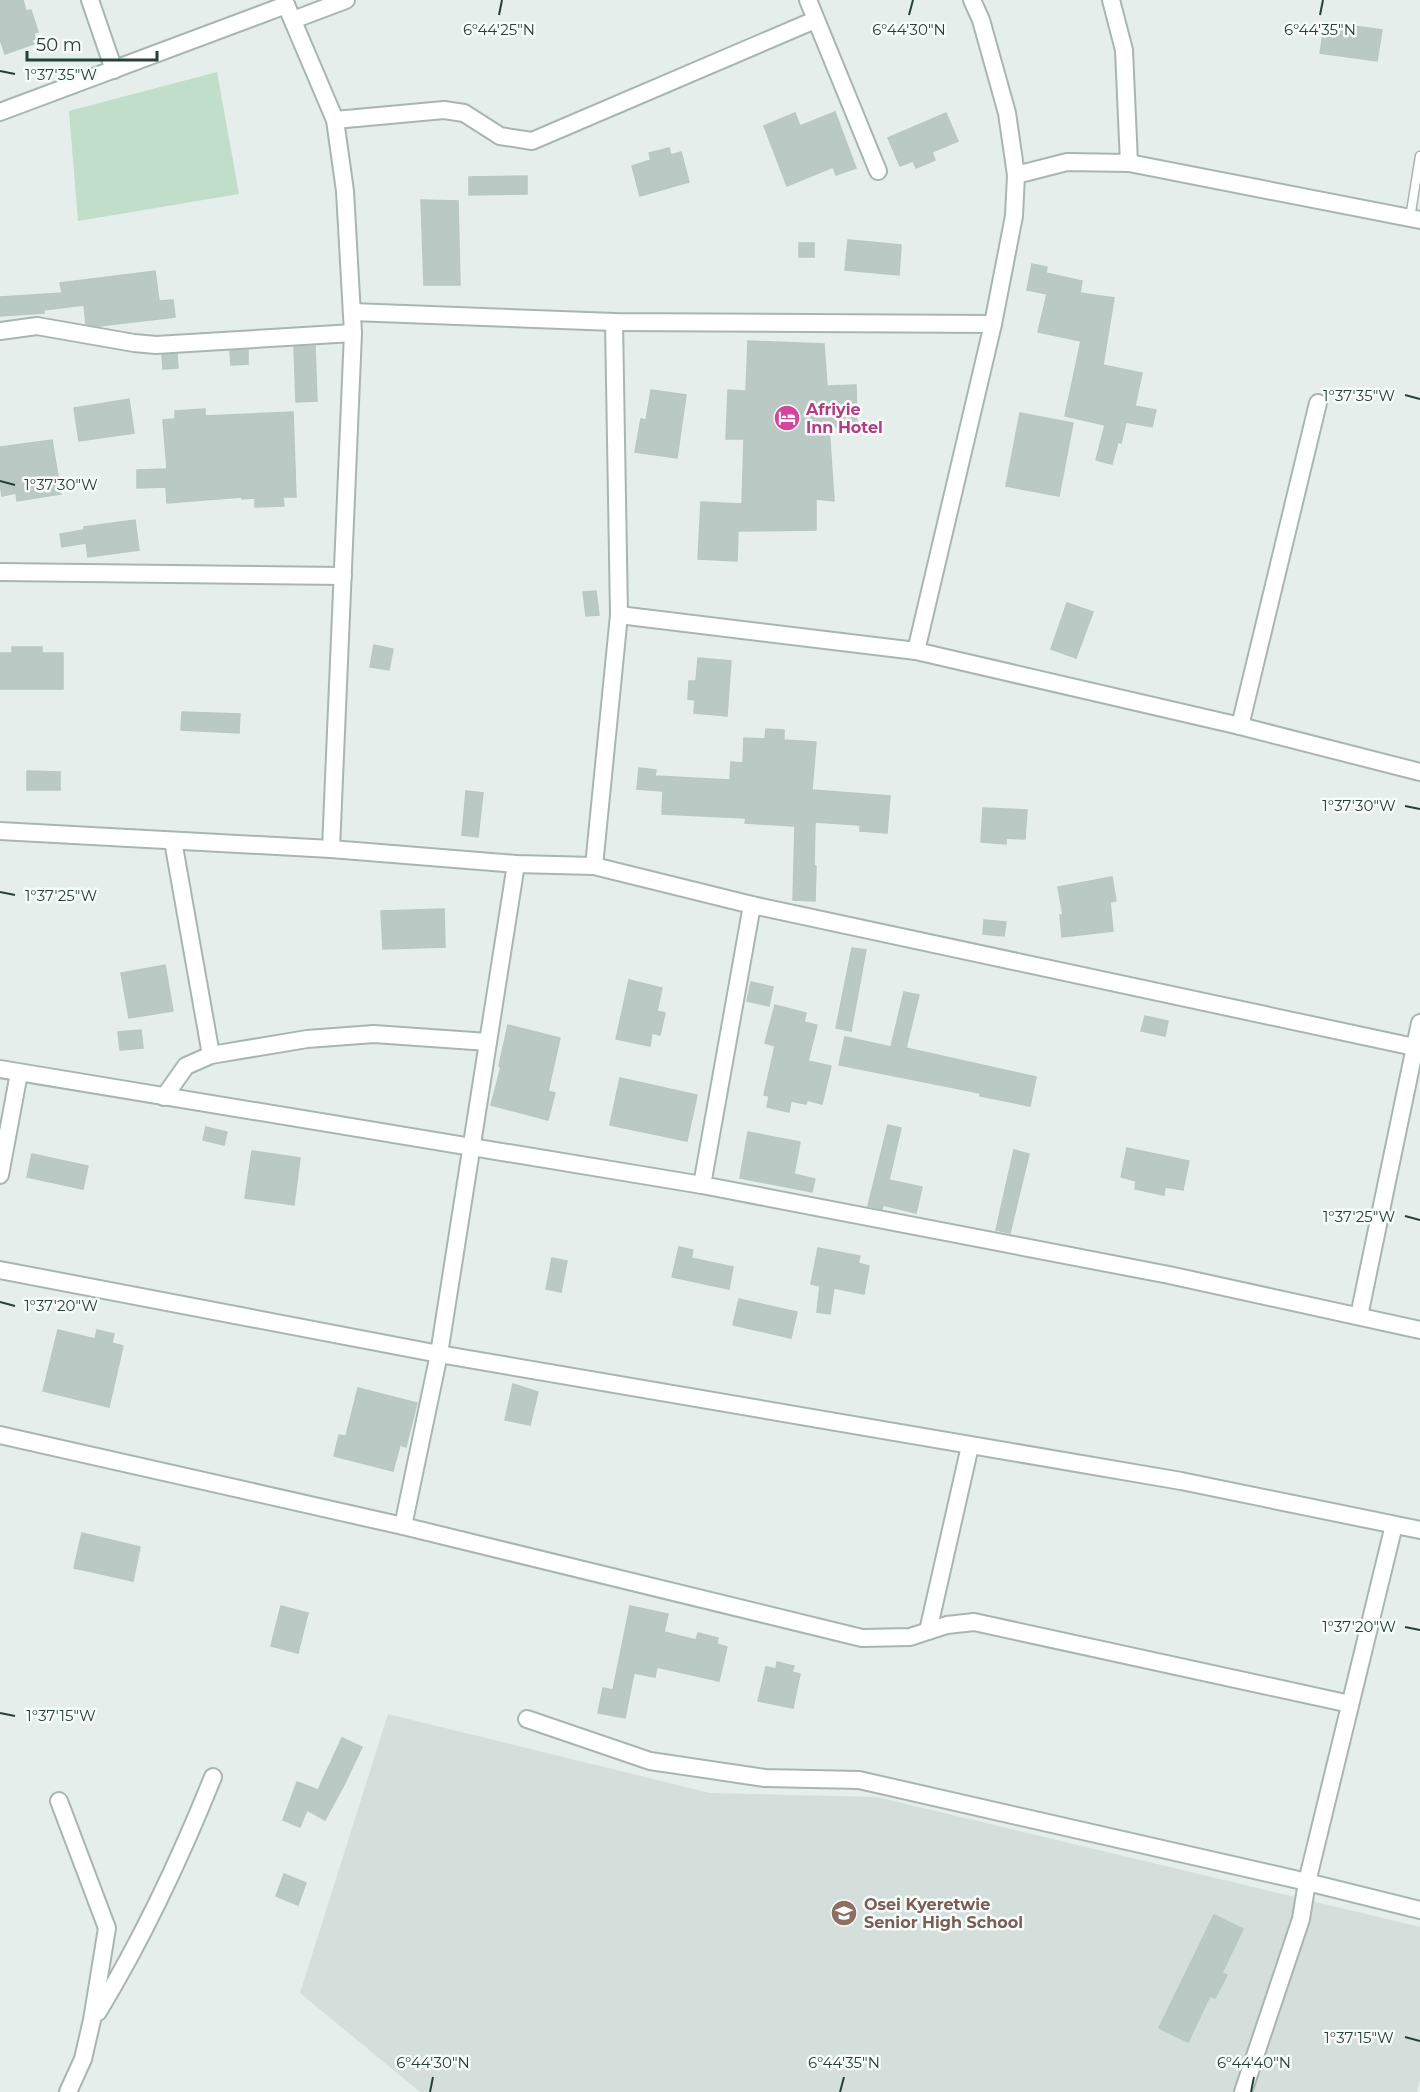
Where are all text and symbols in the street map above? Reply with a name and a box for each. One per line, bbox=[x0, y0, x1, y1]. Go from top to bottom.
text: 6°44'25"N bbox=[463, 20, 535, 39]
text: 6°44'30"N bbox=[872, 20, 946, 39]
text: 6°44'35"N bbox=[1284, 20, 1356, 39]
scale bar bbox=[27, 24, 158, 62]
text: 50 m bbox=[36, 34, 82, 56]
text: 1°37'35"W bbox=[25, 65, 97, 84]
text: 1°37'35"W bbox=[1323, 386, 1395, 405]
place label: Afriyie Inn Hotel bbox=[805, 400, 883, 437]
hotel icon: Afriyie Inn Hotel bbox=[772, 403, 802, 433]
text: 1°37'30"W bbox=[24, 475, 98, 494]
text: 1°37'30"W bbox=[1322, 796, 1396, 815]
text: 1°37'25"W bbox=[25, 886, 97, 905]
text: 1°37'25"W bbox=[1323, 1207, 1395, 1226]
text: 1°37'20"W bbox=[24, 1296, 98, 1315]
text: 1°37'20"W bbox=[1322, 1617, 1396, 1636]
text: 1°37'15"W bbox=[26, 1706, 96, 1725]
place label: Osei Kyeretwie Senior High School bbox=[864, 1895, 1023, 1932]
school or university icon: Osei Kyeretwie Senior High School bbox=[829, 1898, 859, 1928]
text: 1°37'15"W bbox=[1324, 2028, 1394, 2047]
text: 6°44'30"N bbox=[396, 2053, 470, 2072]
text: 6°44'35"N bbox=[808, 2053, 880, 2072]
text: 6°44'40"N bbox=[1217, 2053, 1291, 2072]

